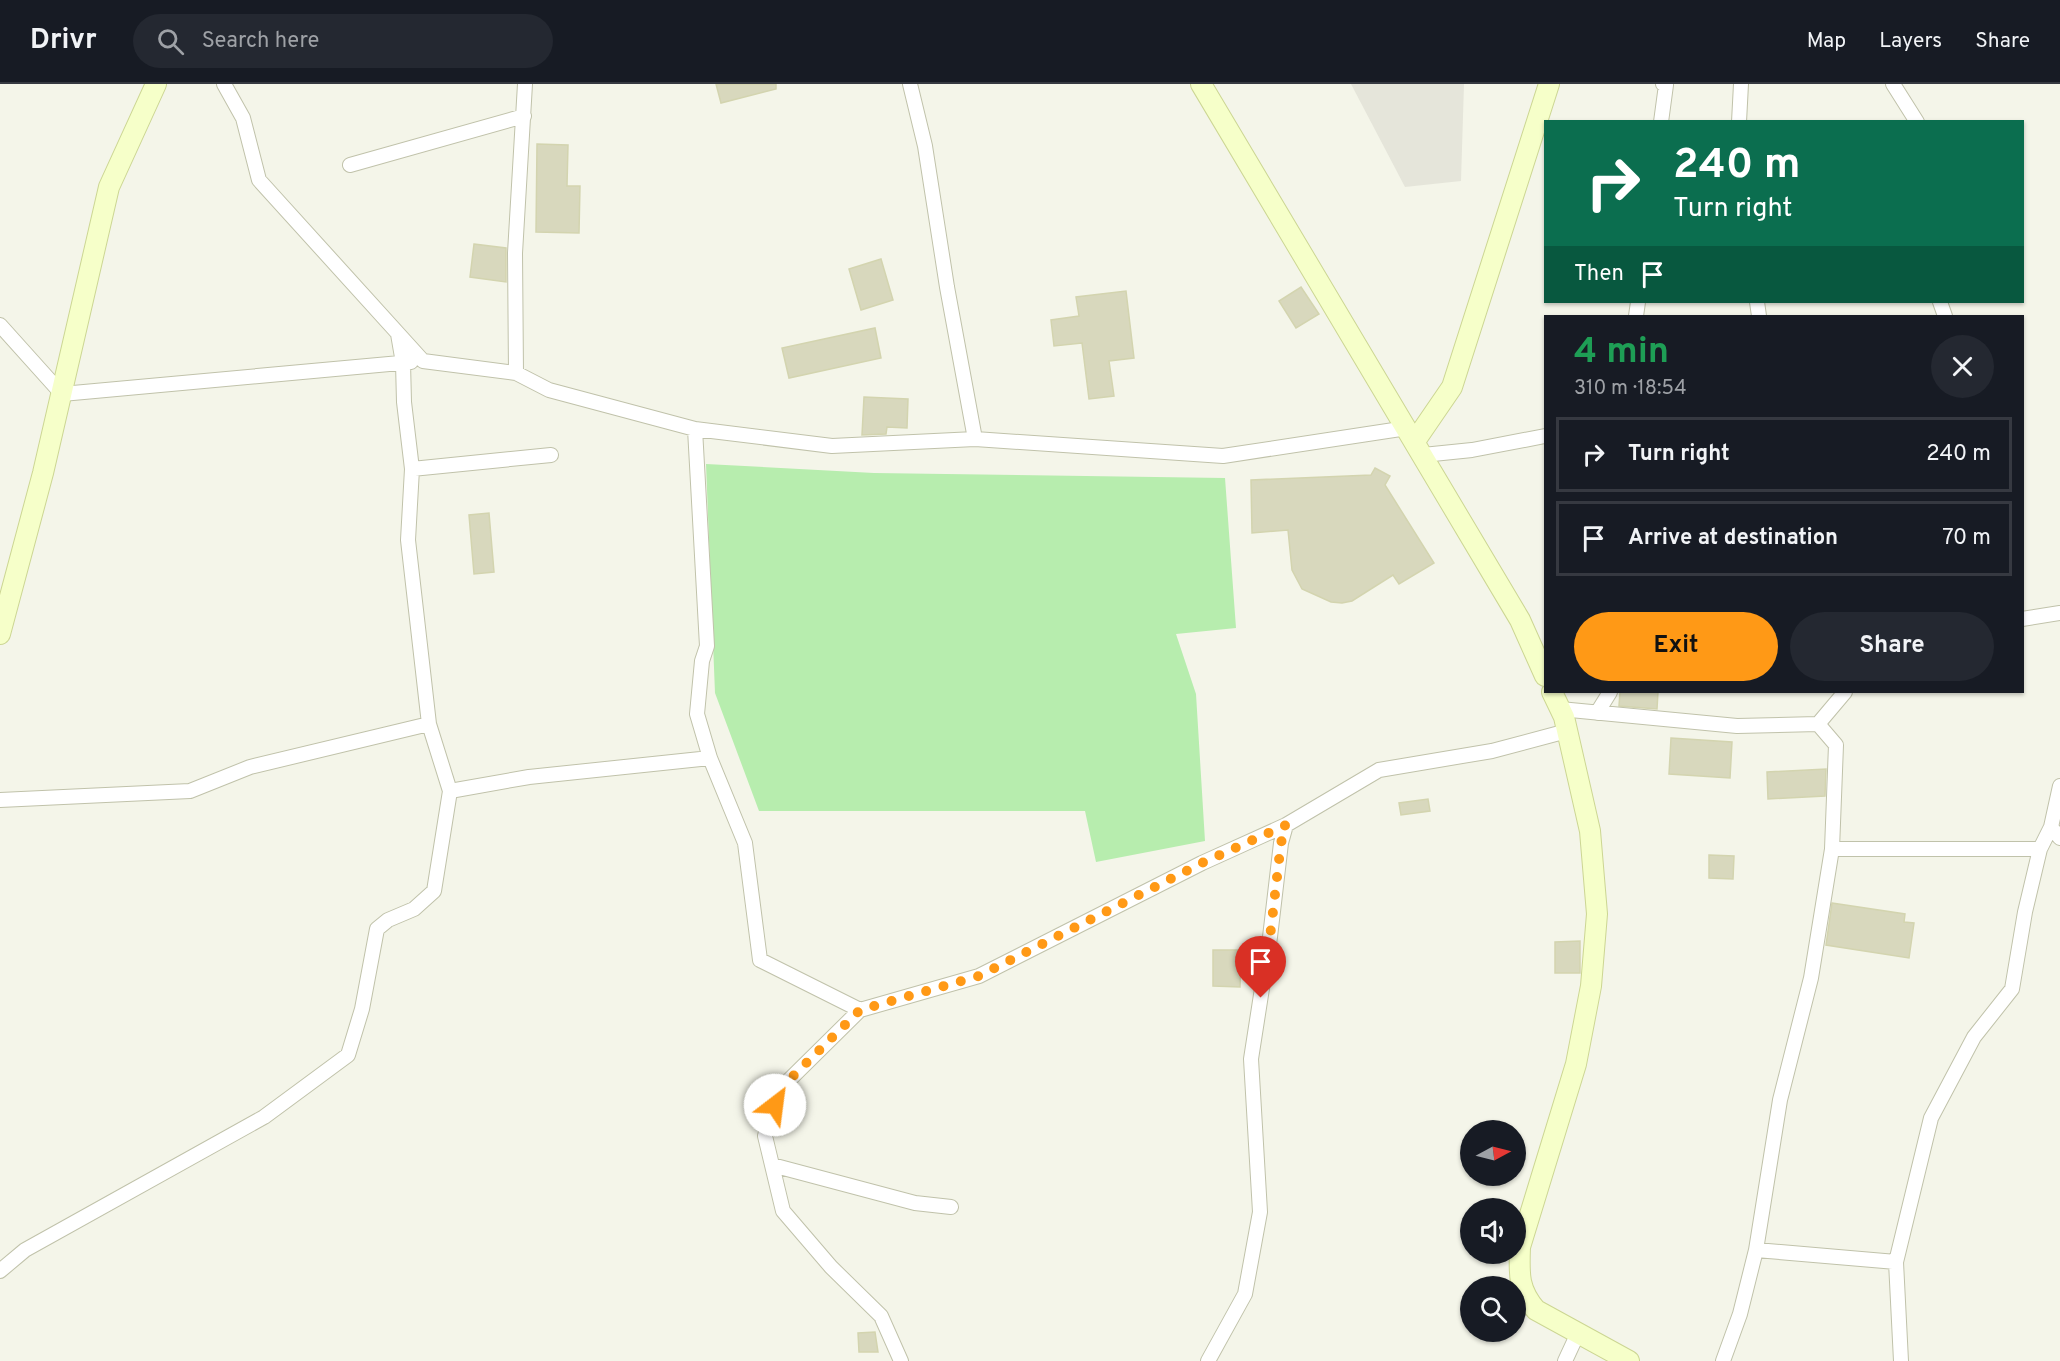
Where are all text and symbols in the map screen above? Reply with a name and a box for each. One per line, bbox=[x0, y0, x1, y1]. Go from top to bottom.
search box bbox=[133, 14, 553, 68]
text: Drivr bbox=[30, 23, 97, 59]
icon: search bbox=[154, 25, 187, 58]
text: Search here bbox=[202, 28, 319, 55]
text: Map bbox=[1807, 28, 1846, 55]
text: Layers bbox=[1879, 28, 1942, 55]
text: Share bbox=[1975, 28, 2030, 55]
text: 240 m bbox=[1673, 140, 1801, 193]
icon: right bbox=[1574, 144, 1652, 222]
text: Turn right bbox=[1673, 192, 1792, 226]
icon: arrive bbox=[1636, 258, 1669, 291]
text: Then bbox=[1574, 261, 1624, 288]
text: 4 min bbox=[1574, 330, 1669, 376]
button: close bbox=[1931, 335, 1994, 398]
text: 310 m · 18:54 bbox=[1574, 376, 1687, 402]
icon: right bbox=[1577, 438, 1610, 471]
text: Turn right bbox=[1628, 441, 1730, 468]
text: 240 m bbox=[1926, 441, 1991, 468]
icon: arrive bbox=[1577, 522, 1610, 555]
text: Arrive at destination bbox=[1628, 525, 1838, 552]
text: 70 m bbox=[1942, 525, 1991, 552]
button: Exit bbox=[1574, 612, 1778, 681]
button: Share bbox=[1790, 612, 1994, 681]
pin bbox=[1235, 936, 1286, 998]
icon: arrive bbox=[1244, 945, 1277, 978]
position arrow bbox=[743, 1073, 807, 1137]
north arrow bbox=[1460, 1120, 1526, 1186]
map controls bbox=[1460, 1120, 1526, 1342]
button: sound bbox=[1460, 1198, 1526, 1264]
button: search bbox=[1460, 1276, 1526, 1342]

